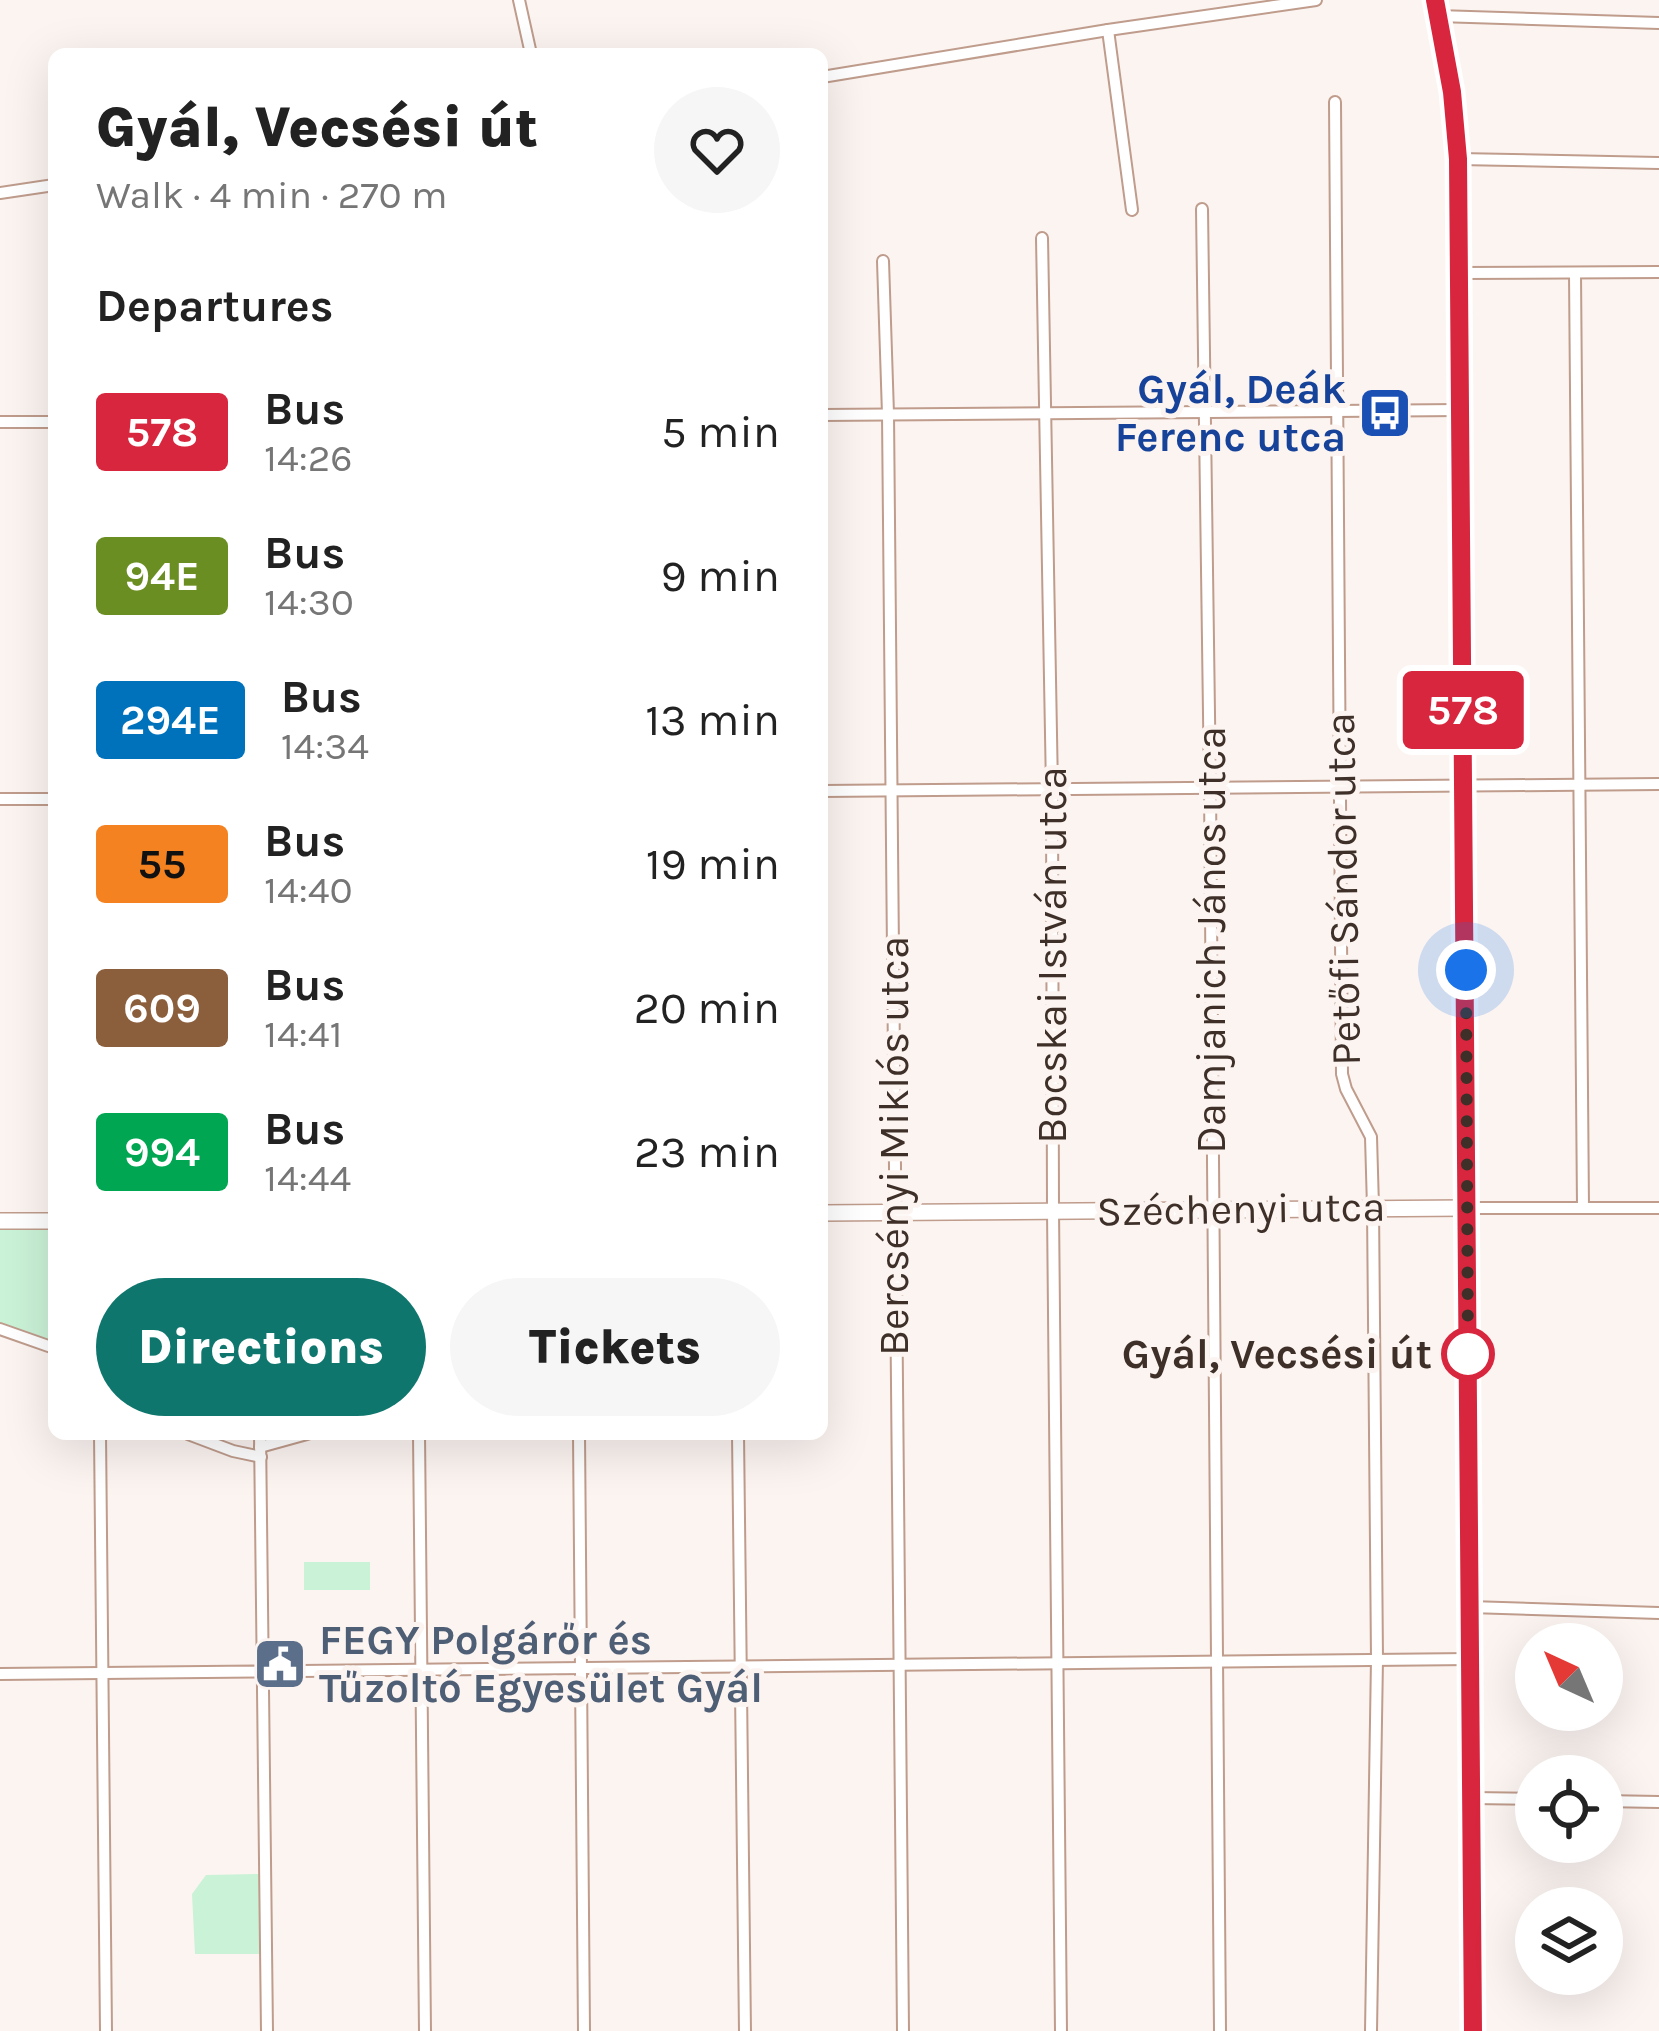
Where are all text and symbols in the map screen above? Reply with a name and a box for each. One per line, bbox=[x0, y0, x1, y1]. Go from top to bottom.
button: heart bbox=[654, 87, 780, 213]
text: Gyál, Vecsési út bbox=[96, 94, 538, 160]
text: Walk · 4 min · 270 m bbox=[96, 172, 447, 218]
text: Departures bbox=[96, 280, 333, 332]
place label: Gyál, Deák Ferenc utca bbox=[1115, 364, 1346, 462]
text: Bus bbox=[264, 383, 345, 435]
bus stop icon: Gyál, Deák Ferenc utca bbox=[1357, 385, 1413, 441]
text: 5 min bbox=[661, 406, 780, 458]
text: 578 bbox=[126, 407, 198, 457]
text: 14:26 bbox=[264, 435, 353, 481]
text: Bus bbox=[264, 527, 345, 579]
text: 9 min bbox=[661, 550, 780, 602]
text: 94E bbox=[124, 551, 200, 601]
text: 14:30 bbox=[264, 579, 354, 625]
text: Bus bbox=[281, 671, 362, 723]
line badge: 578 bbox=[1394, 671, 1532, 749]
text: 578 bbox=[1427, 685, 1499, 735]
text: 13 min bbox=[645, 694, 780, 746]
text: 294E bbox=[120, 695, 221, 745]
street label: Petőfi Sándor utca bbox=[1315, 712, 1371, 1066]
text: 14:34 bbox=[281, 723, 369, 769]
street label: Damjanich János utca bbox=[1186, 726, 1236, 1154]
street label: Bocskai István utca bbox=[1027, 766, 1077, 1144]
text: Bus bbox=[264, 815, 345, 867]
text: 19 min bbox=[646, 838, 780, 890]
text: 55 bbox=[138, 839, 186, 889]
text: 14:40 bbox=[264, 867, 353, 913]
street label: Bercsényi Miklós utca bbox=[869, 936, 919, 1356]
your location bbox=[1436, 940, 1496, 1000]
text: Bus bbox=[264, 959, 345, 1011]
text: 20 min bbox=[634, 982, 780, 1034]
text: 609 bbox=[123, 983, 201, 1033]
text: 14:41 bbox=[264, 1011, 342, 1057]
text: Bus bbox=[264, 1103, 345, 1155]
text: 23 min bbox=[634, 1126, 780, 1178]
text: 994 bbox=[124, 1127, 200, 1177]
text: 14:44 bbox=[264, 1155, 351, 1201]
street label: Széchenyi utca bbox=[1096, 1181, 1386, 1237]
button: Directions bbox=[96, 1278, 426, 1416]
button: Tickets bbox=[450, 1278, 780, 1416]
place label: Gyál, Vecsési út bbox=[1122, 1329, 1432, 1379]
marker: Gyál, Vecsési út bbox=[1443, 1329, 1493, 1379]
place label: FEGY Polgárőr és Tűzoltó Egyesület Gyál bbox=[319, 1615, 763, 1713]
north arrow bbox=[1515, 1623, 1623, 1731]
map controls bbox=[1515, 1623, 1623, 1995]
public building icon: FEGY Polgárőr és Tűzoltó Egyesület Gyál bbox=[252, 1636, 308, 1692]
button: locate bbox=[1515, 1755, 1623, 1863]
button: layers bbox=[1515, 1887, 1623, 1995]

